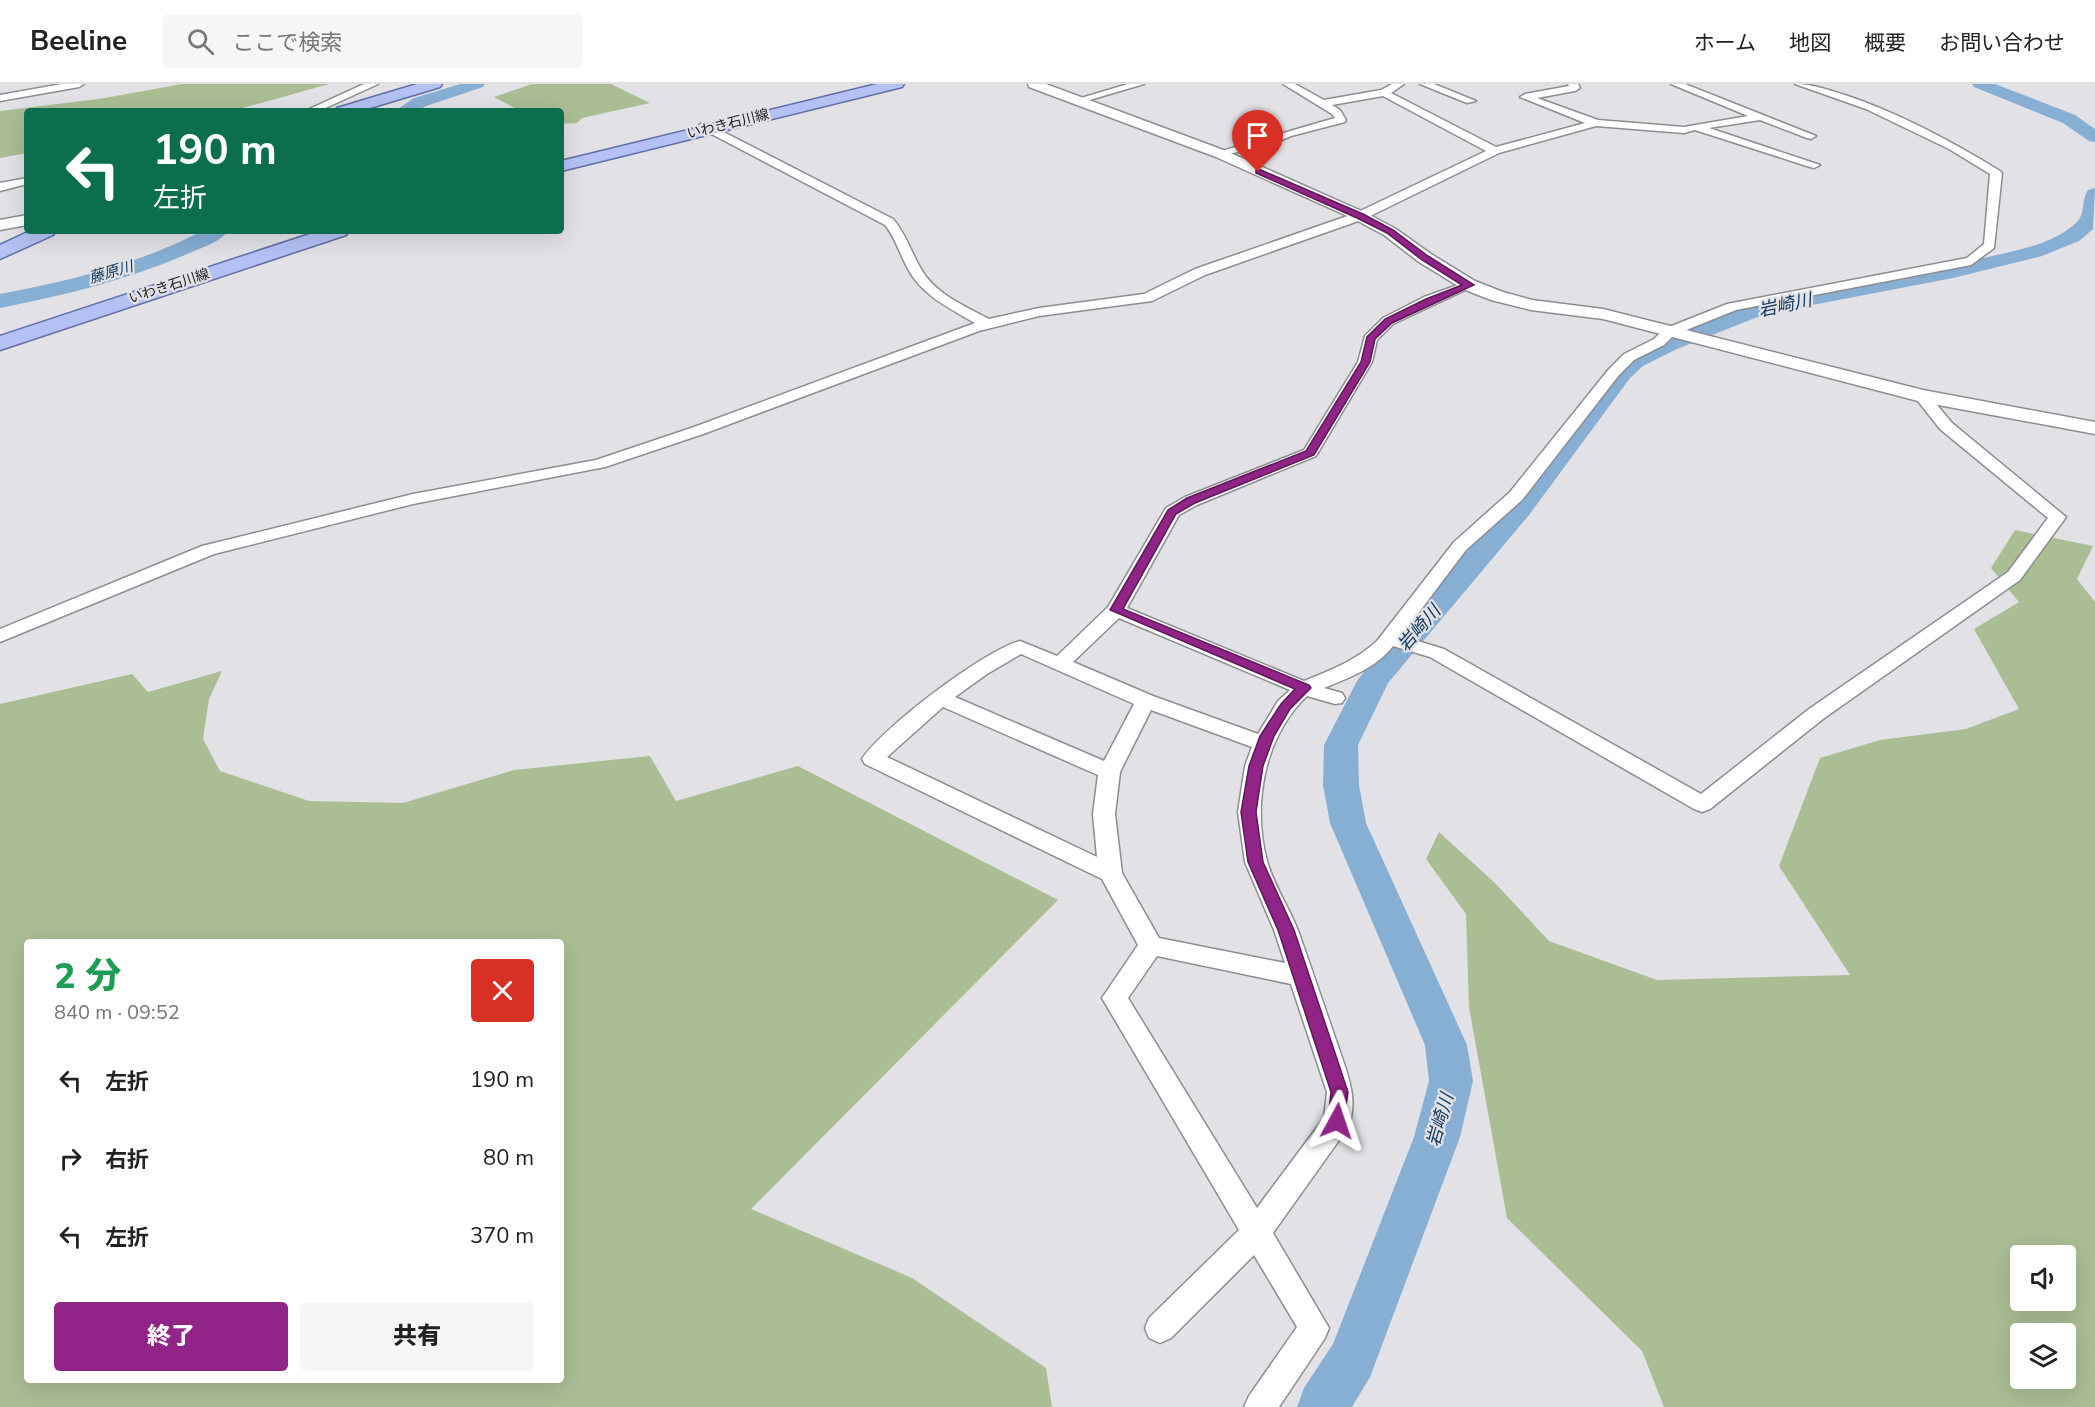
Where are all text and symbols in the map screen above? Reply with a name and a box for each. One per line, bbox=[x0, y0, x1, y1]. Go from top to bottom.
search box bbox=[163, 14, 583, 68]
text: Beeline bbox=[30, 22, 127, 60]
icon: search bbox=[184, 25, 217, 58]
text: ここで検索 bbox=[232, 28, 342, 58]
text: ホーム bbox=[1694, 29, 1756, 57]
text: 地図 bbox=[1789, 29, 1831, 57]
text: 概要 bbox=[1864, 29, 1906, 57]
text: お問い合わせ bbox=[1939, 29, 2065, 57]
street label: いわき石川線 bbox=[685, 105, 771, 143]
pin bbox=[1232, 110, 1283, 172]
icon: arrive bbox=[1241, 119, 1274, 152]
text: 190 m bbox=[153, 122, 277, 179]
icon: left bbox=[54, 132, 132, 210]
text: 左折 bbox=[153, 180, 207, 217]
water label: 藤原川 bbox=[87, 256, 137, 288]
street label: いわき石川線 bbox=[126, 264, 212, 308]
water label: 岩崎川 bbox=[1756, 287, 1816, 322]
water label: 岩崎川 bbox=[1392, 598, 1447, 656]
text: 2 分 bbox=[54, 952, 122, 1001]
button: close bbox=[471, 959, 534, 1022]
text: 840 m · 09:52 bbox=[54, 999, 180, 1026]
icon: left bbox=[54, 1064, 87, 1097]
text: 190 m bbox=[470, 1065, 534, 1095]
text: 左折 bbox=[105, 1067, 149, 1097]
position arrow bbox=[1305, 1089, 1369, 1153]
water label: 岩崎川 bbox=[1421, 1089, 1460, 1149]
icon: right bbox=[54, 1142, 87, 1175]
text: 80 m bbox=[483, 1143, 534, 1173]
text: 右折 bbox=[105, 1145, 149, 1175]
icon: left bbox=[54, 1220, 87, 1253]
text: 370 m bbox=[470, 1221, 534, 1251]
text: 左折 bbox=[105, 1223, 149, 1253]
map controls bbox=[2010, 1245, 2076, 1389]
button: sound bbox=[2010, 1245, 2076, 1311]
button: 終了 bbox=[54, 1302, 288, 1371]
button: 共有 bbox=[300, 1302, 534, 1371]
button: layers bbox=[2010, 1323, 2076, 1389]

